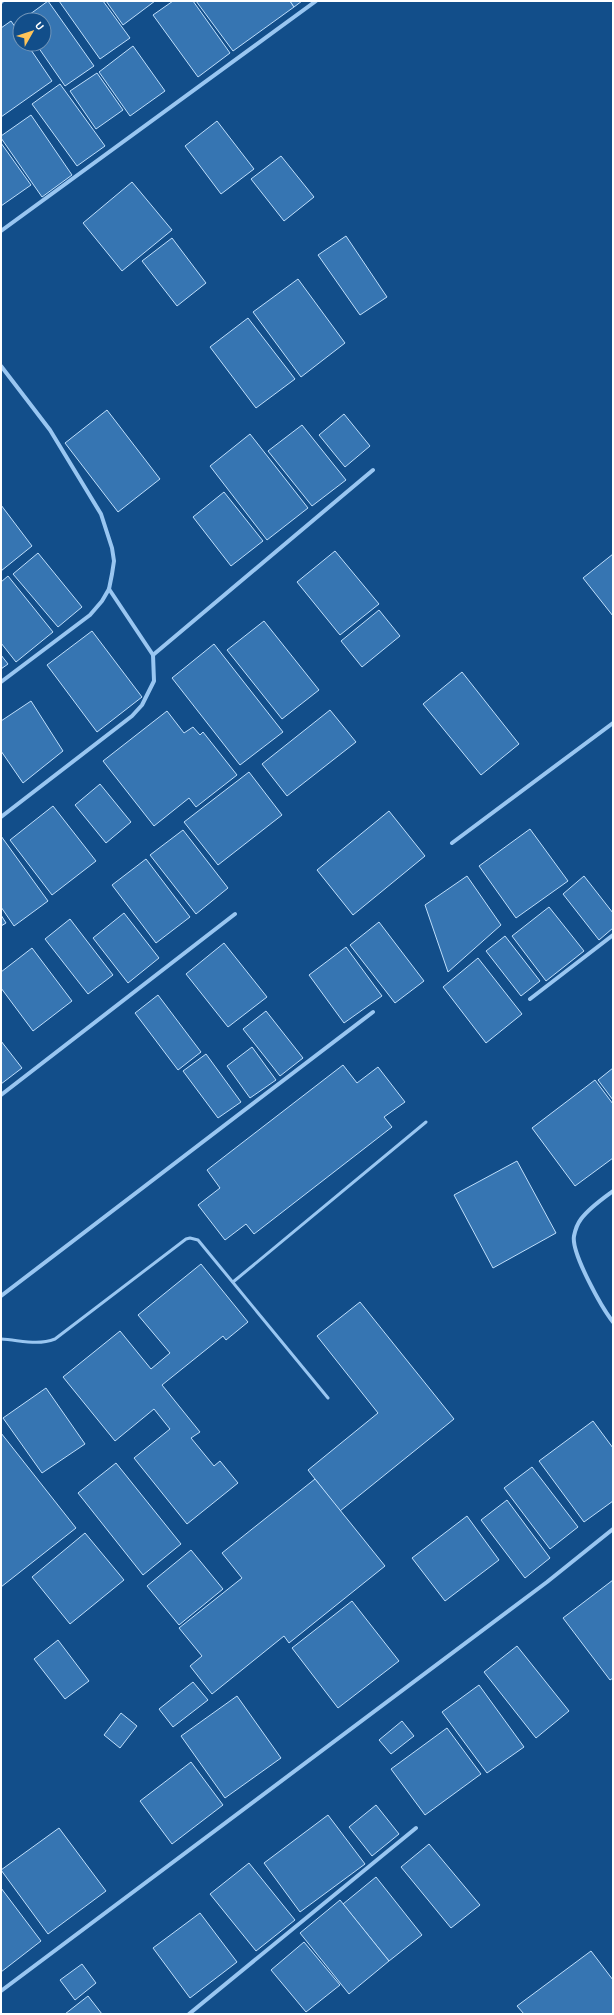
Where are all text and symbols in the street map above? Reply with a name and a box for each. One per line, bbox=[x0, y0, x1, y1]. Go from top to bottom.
north arrow bbox=[12, 12, 52, 52]
text: U bbox=[33, 20, 46, 32]

